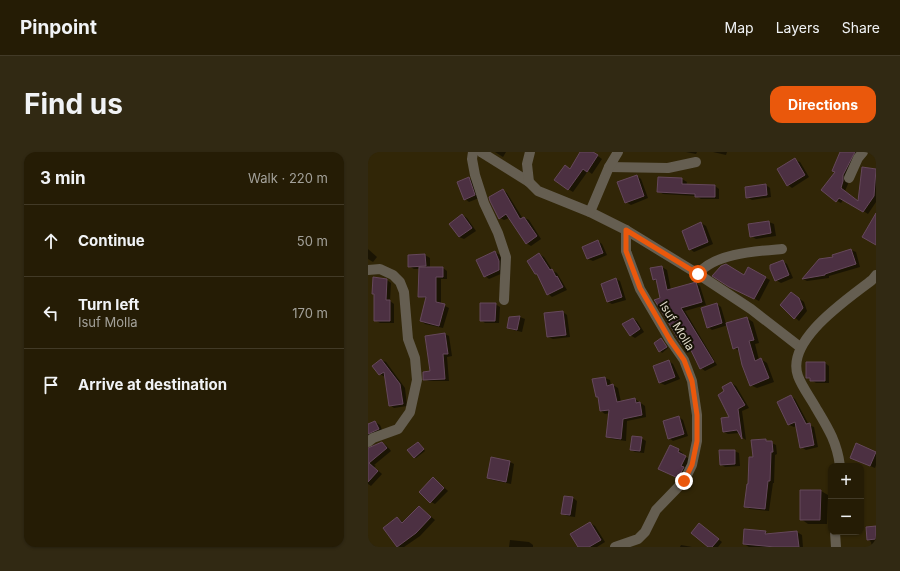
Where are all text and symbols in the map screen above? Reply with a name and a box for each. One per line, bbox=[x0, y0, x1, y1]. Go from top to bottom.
text: Pinpoint bbox=[20, 16, 97, 39]
text: Map bbox=[725, 19, 754, 36]
text: Layers bbox=[776, 19, 820, 36]
text: Share bbox=[842, 19, 880, 36]
button: Directions bbox=[770, 86, 876, 123]
text: Find us bbox=[24, 87, 123, 121]
text: 3 min bbox=[40, 168, 86, 188]
text: Walk · 220 m bbox=[248, 170, 328, 186]
icon: ahead bbox=[40, 230, 62, 252]
text: Continue bbox=[78, 231, 145, 250]
text: 50 m bbox=[297, 233, 328, 249]
route start bbox=[689, 265, 707, 283]
text: Turn left bbox=[78, 295, 139, 314]
street label: Isuf Molla bbox=[656, 298, 698, 353]
icon: left bbox=[40, 302, 62, 324]
text: 170 m bbox=[292, 305, 328, 321]
text: Isuf Molla bbox=[78, 314, 138, 330]
icon: arrive bbox=[40, 374, 62, 396]
text: Arrive at destination bbox=[78, 375, 227, 394]
map controls bbox=[828, 463, 864, 535]
button: + bbox=[828, 463, 864, 499]
route end bbox=[675, 472, 693, 490]
button: − bbox=[828, 499, 864, 535]

